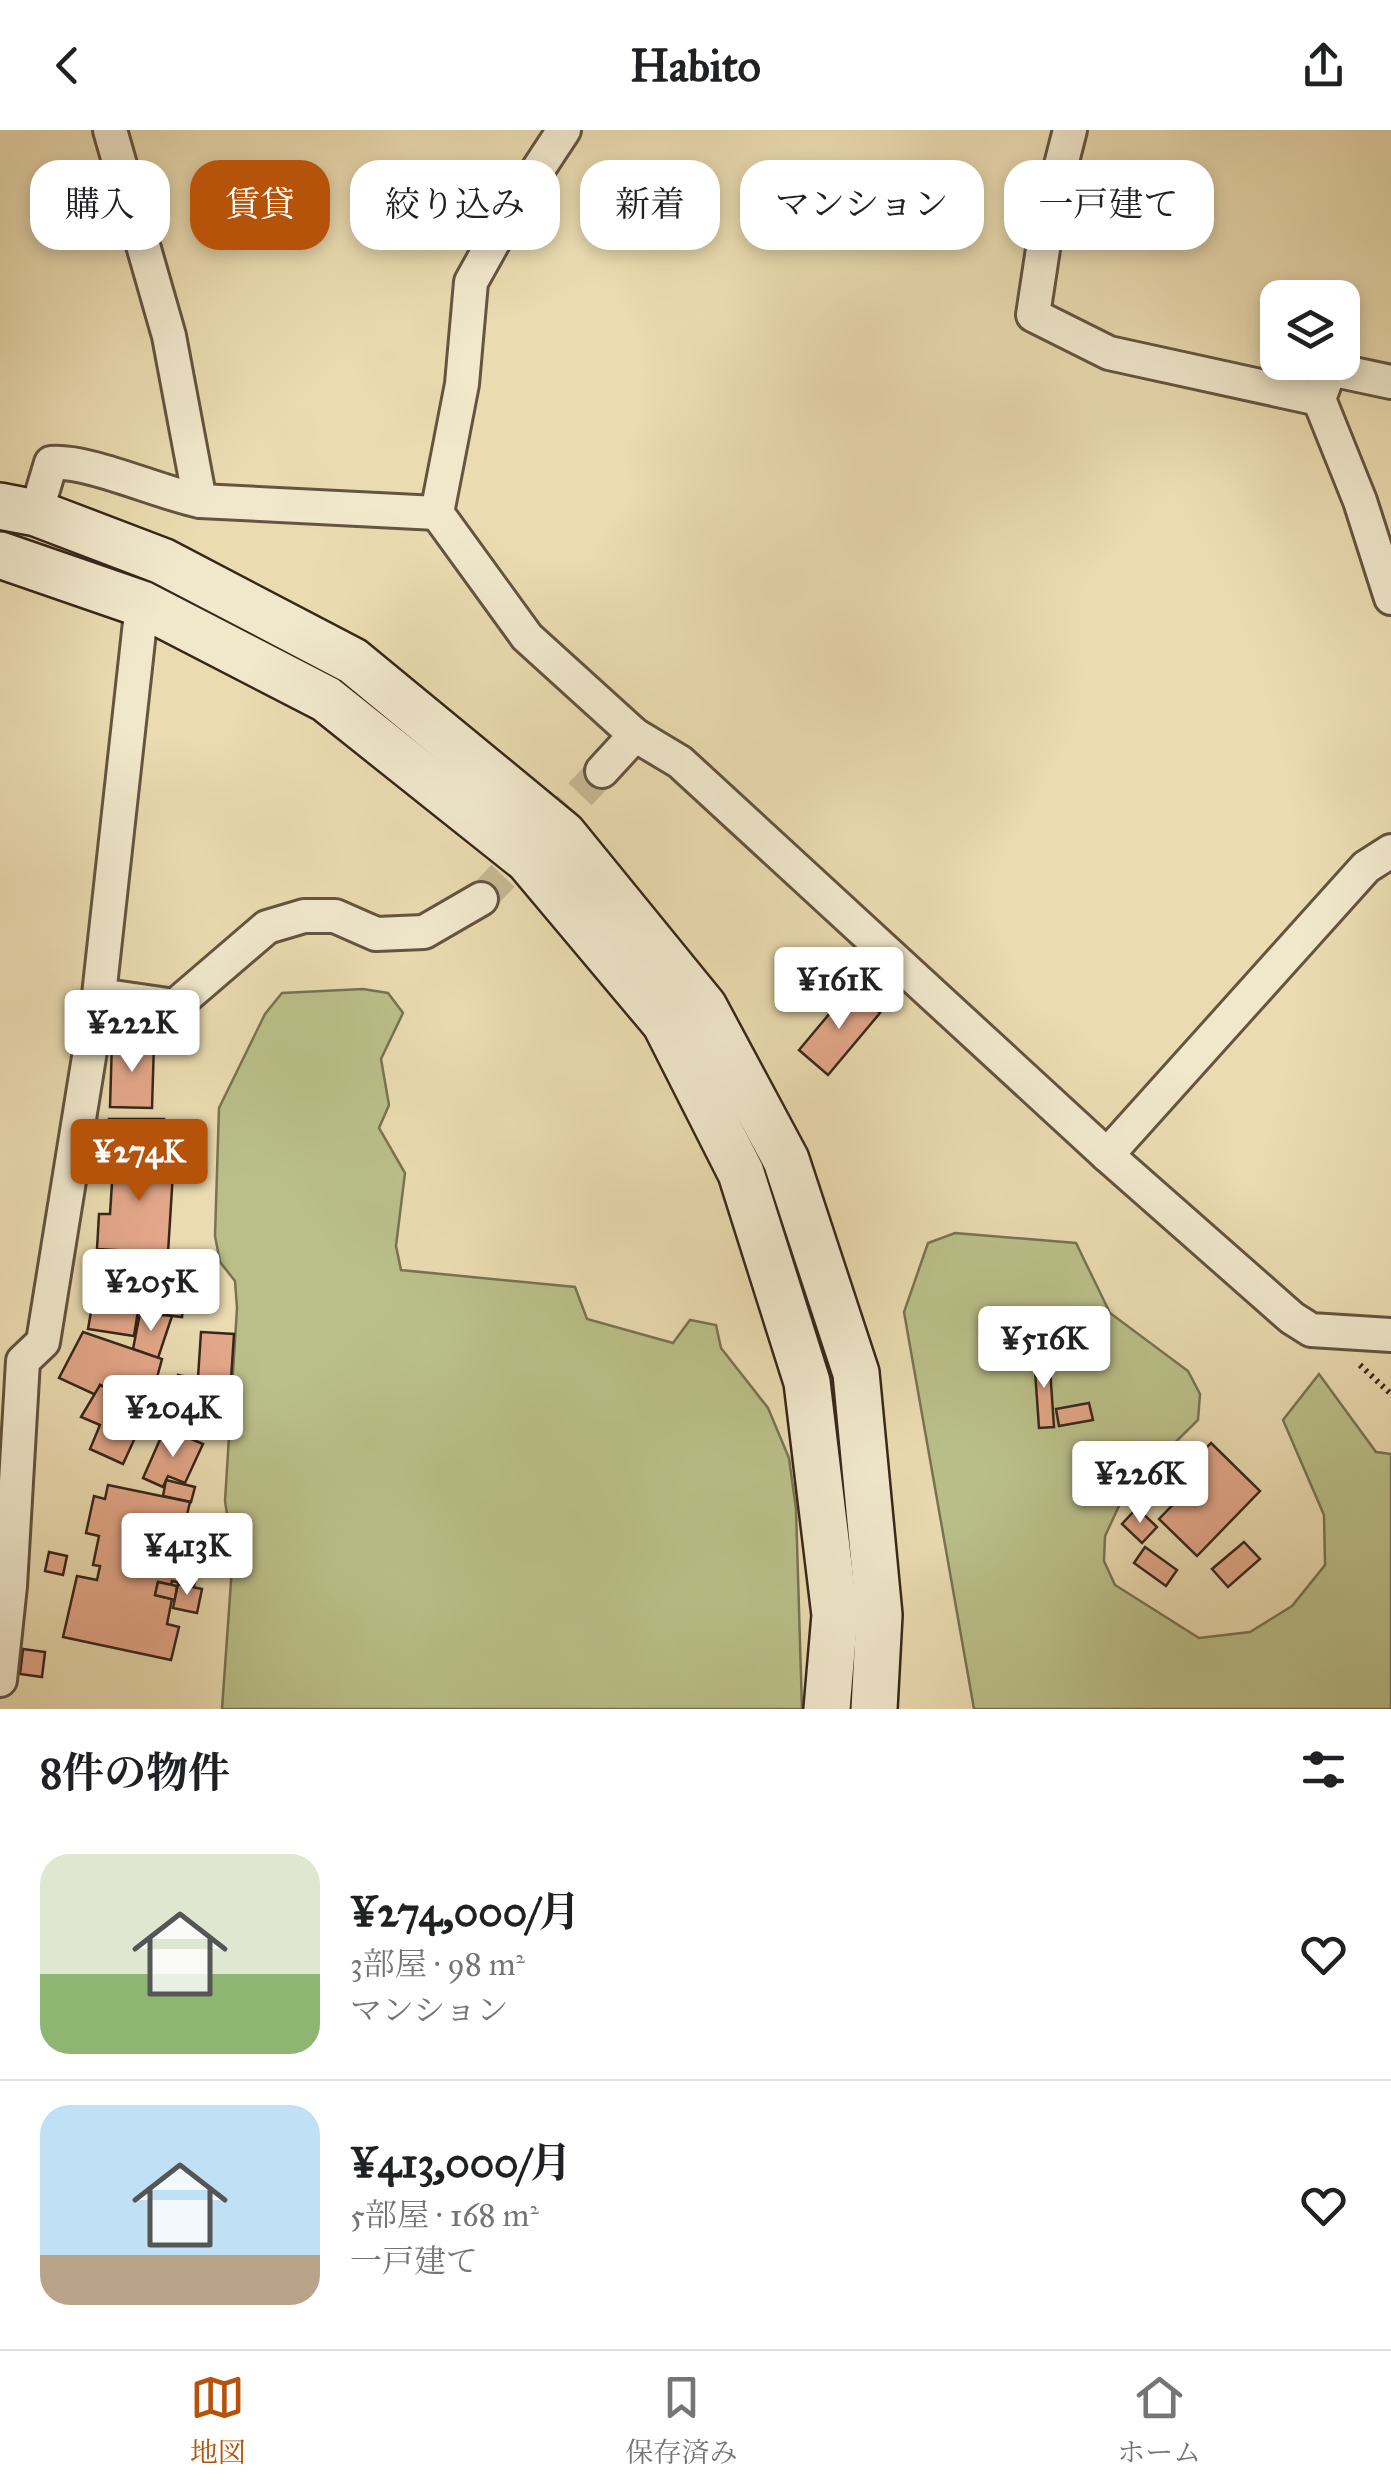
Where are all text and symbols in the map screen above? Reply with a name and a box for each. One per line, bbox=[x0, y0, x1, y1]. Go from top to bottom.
icon: back bbox=[40, 38, 95, 93]
text: Habito bbox=[630, 38, 761, 93]
icon: share bbox=[1296, 38, 1351, 93]
chip: 購入 bbox=[30, 160, 170, 250]
chip: 賃貸 bbox=[190, 160, 330, 250]
chip: 絞り込み bbox=[350, 160, 560, 250]
chip: 新着 bbox=[580, 160, 720, 250]
chip: マンション bbox=[740, 160, 984, 250]
chip: 一戸建て bbox=[1004, 160, 1214, 250]
map controls bbox=[1260, 280, 1360, 380]
button: layers bbox=[1260, 280, 1360, 380]
pin: ¥161K bbox=[769, 947, 909, 1032]
text: ¥161K bbox=[796, 960, 882, 999]
pin: ¥222K bbox=[62, 990, 202, 1075]
text: ¥222K bbox=[87, 1003, 177, 1042]
pin: ¥274K bbox=[69, 1119, 209, 1204]
text: ¥274K bbox=[93, 1132, 185, 1171]
pin: ¥205K bbox=[81, 1249, 221, 1334]
text: ¥205K bbox=[105, 1262, 198, 1301]
pin: ¥516K bbox=[974, 1306, 1114, 1391]
text: ¥516K bbox=[1000, 1319, 1088, 1358]
pin: ¥204K bbox=[103, 1375, 243, 1460]
text: ¥204K bbox=[125, 1388, 221, 1427]
pin: ¥226K bbox=[1070, 1441, 1210, 1526]
text: ¥226K bbox=[1094, 1454, 1186, 1493]
pin: ¥413K bbox=[117, 1513, 257, 1598]
text: ¥413K bbox=[144, 1526, 230, 1565]
icon: filters bbox=[1296, 1742, 1351, 1797]
text: 8件の物件 bbox=[40, 1747, 230, 1799]
text: ¥274,000/月 bbox=[350, 1886, 580, 1938]
icon: home bbox=[120, 1894, 240, 2014]
icon: heart bbox=[1296, 1927, 1351, 1982]
text: 3部屋 · 98 m² bbox=[350, 1945, 525, 1984]
text: マンション bbox=[350, 1991, 509, 2030]
text: ¥413,000/月 bbox=[350, 2137, 572, 2189]
icon: home bbox=[120, 2145, 240, 2265]
icon: heart bbox=[1296, 2178, 1351, 2233]
text: 5部屋 · 168 m² bbox=[350, 2196, 539, 2235]
text: 一戸建て bbox=[350, 2242, 478, 2281]
tab: 地図 bbox=[190, 2370, 246, 2470]
tab: 保存済み bbox=[625, 2370, 737, 2470]
tab: ホーム bbox=[1117, 2370, 1201, 2470]

